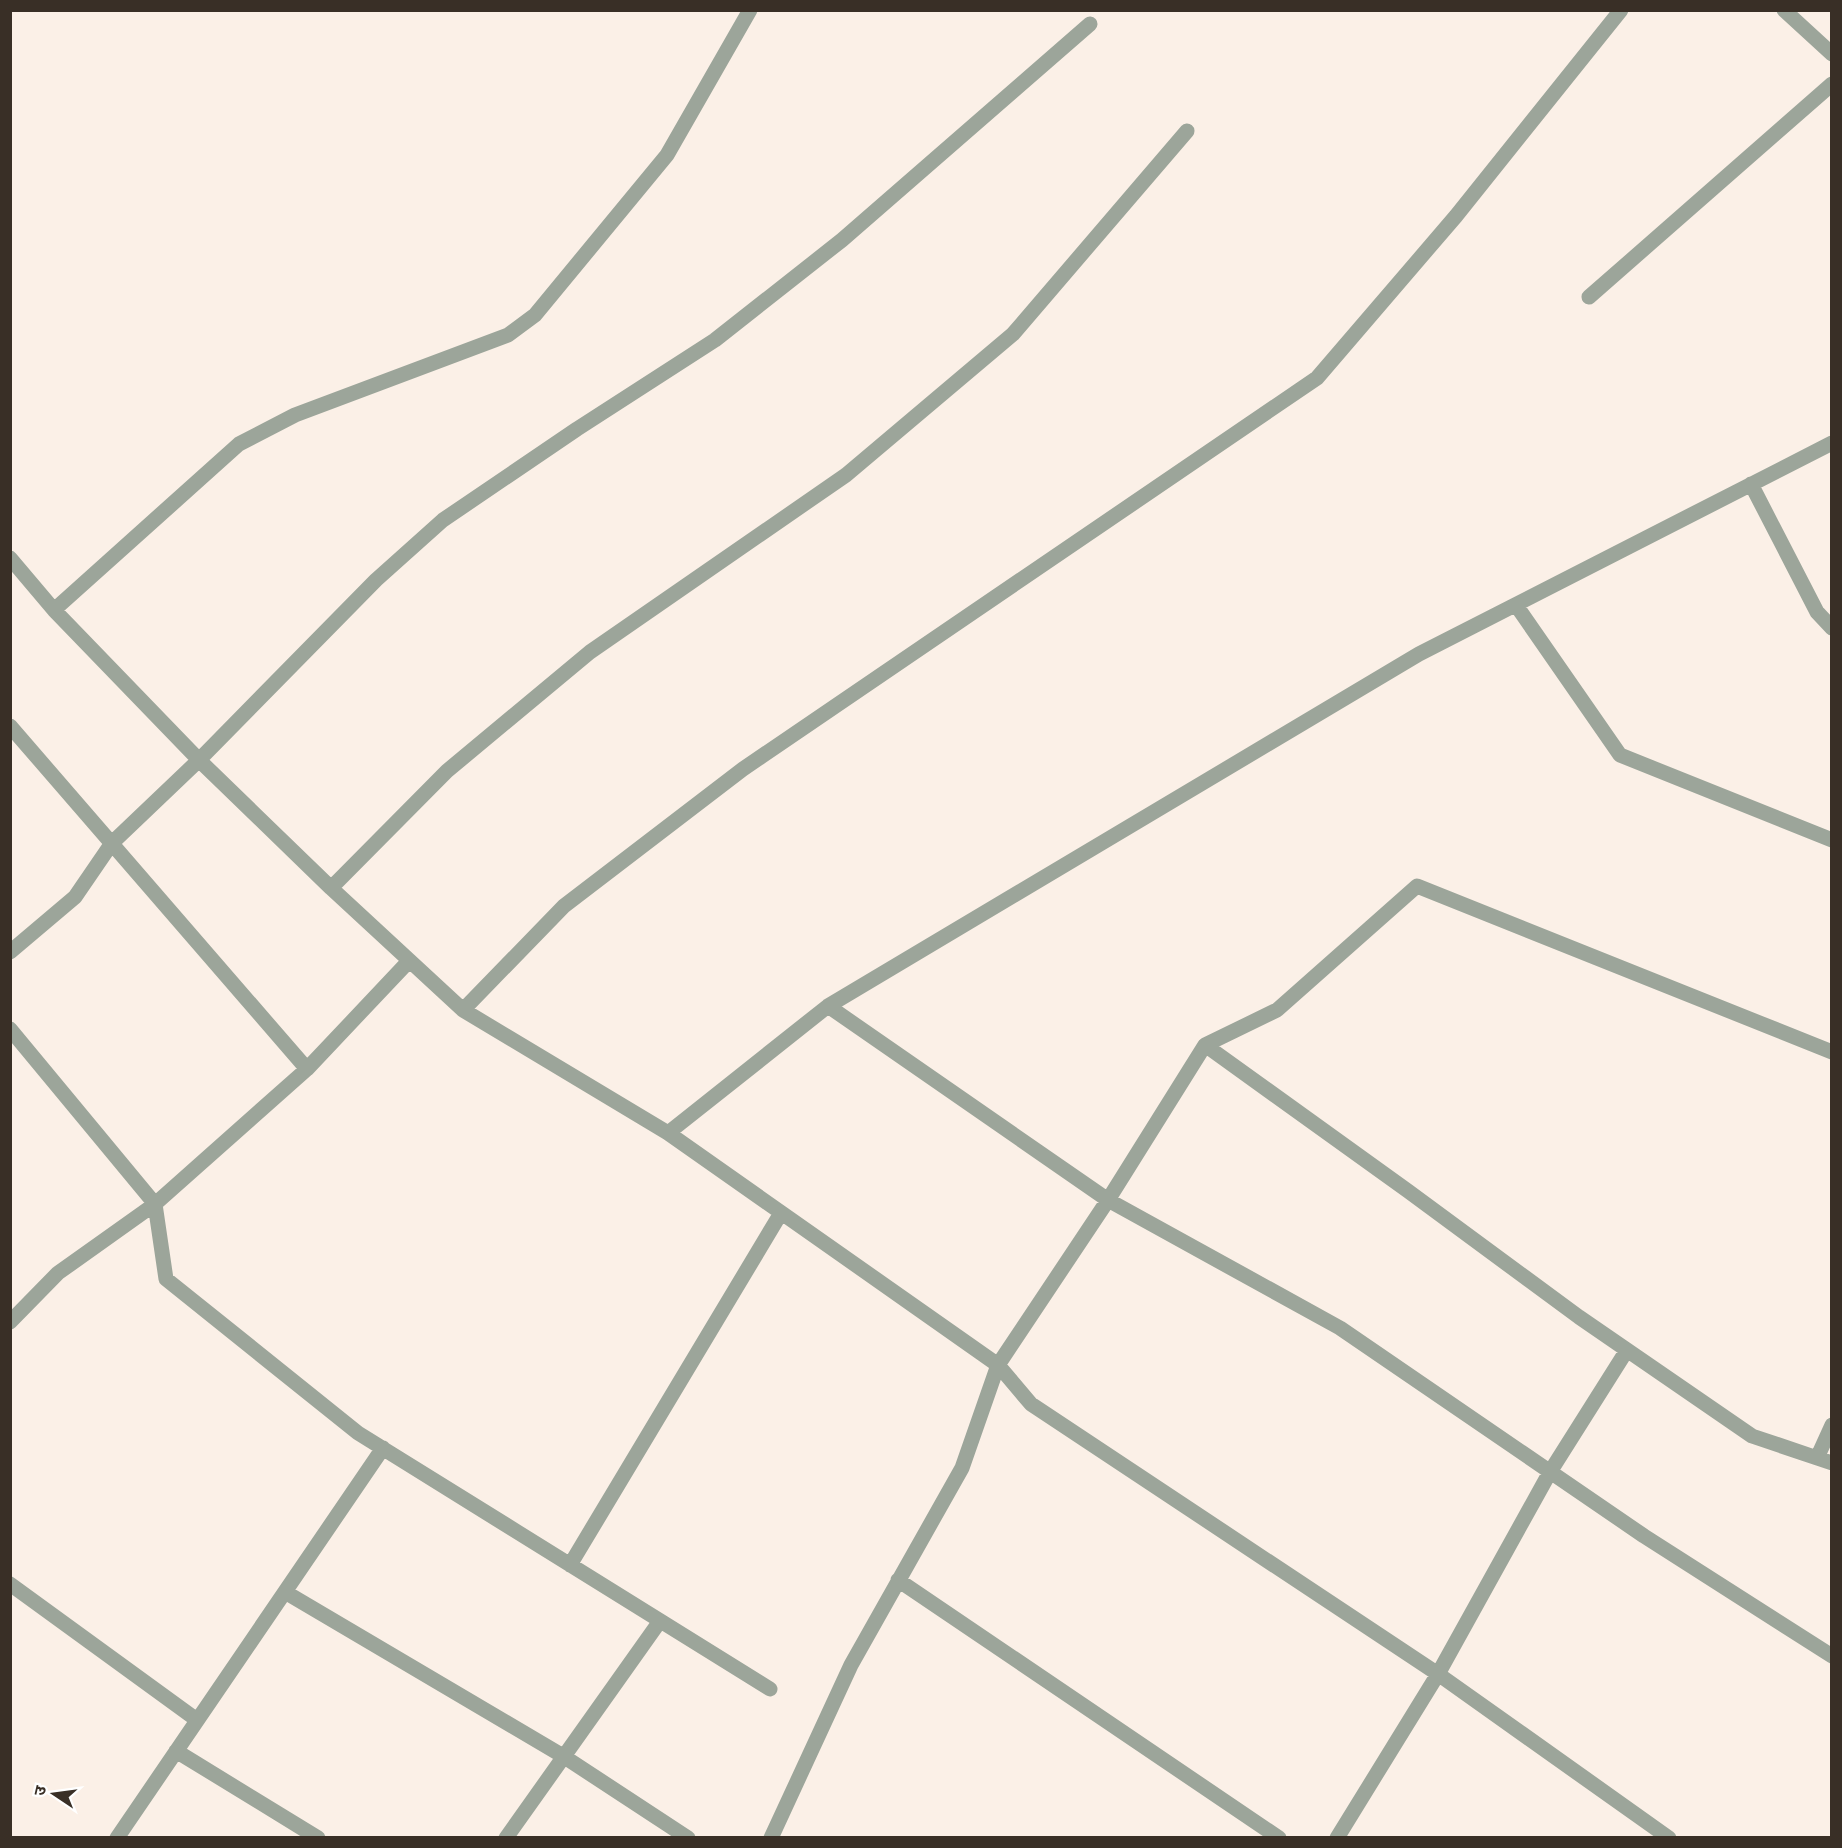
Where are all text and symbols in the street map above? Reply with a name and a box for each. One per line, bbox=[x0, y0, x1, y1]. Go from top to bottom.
north arrow bbox=[24, 1764, 84, 1824]
text: उ bbox=[29, 1783, 52, 1798]

